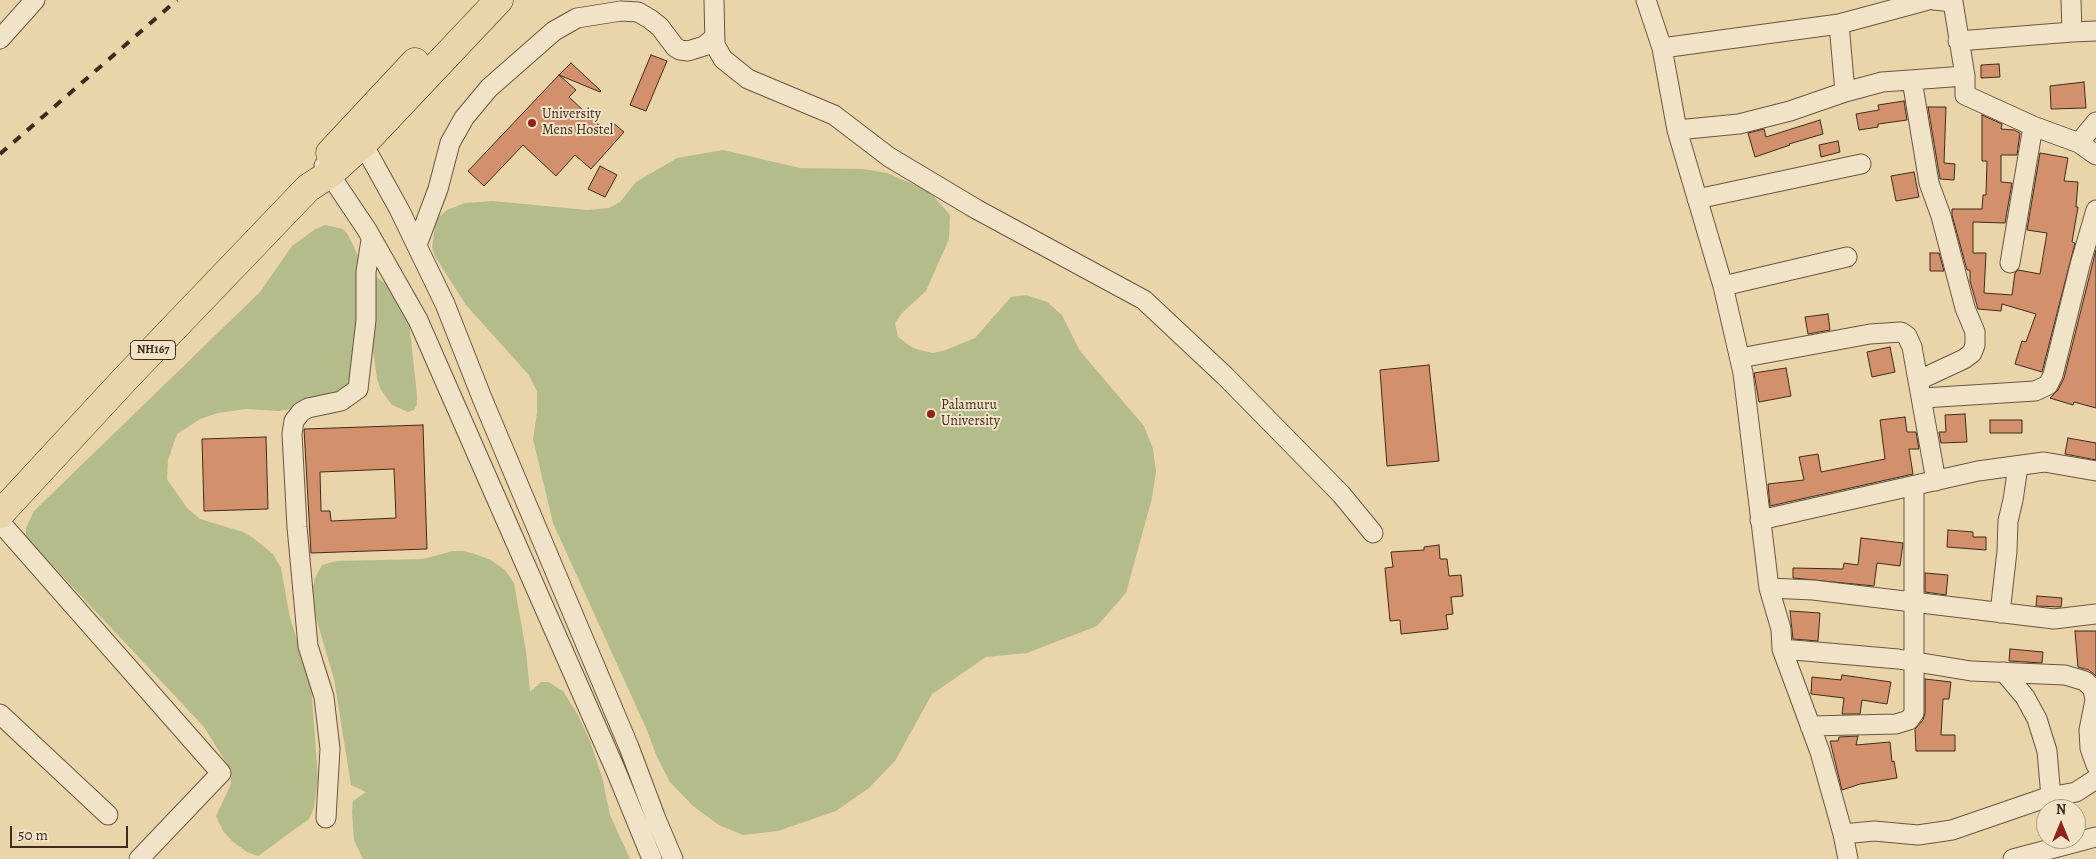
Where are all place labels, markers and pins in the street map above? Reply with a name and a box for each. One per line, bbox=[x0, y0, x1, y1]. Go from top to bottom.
place label: University Mens Hostel bbox=[542, 107, 613, 140]
marker: University Mens Hostel bbox=[526, 117, 538, 129]
place label: Palamuru University bbox=[941, 398, 1000, 431]
marker: Palamuru University bbox=[925, 408, 937, 420]

